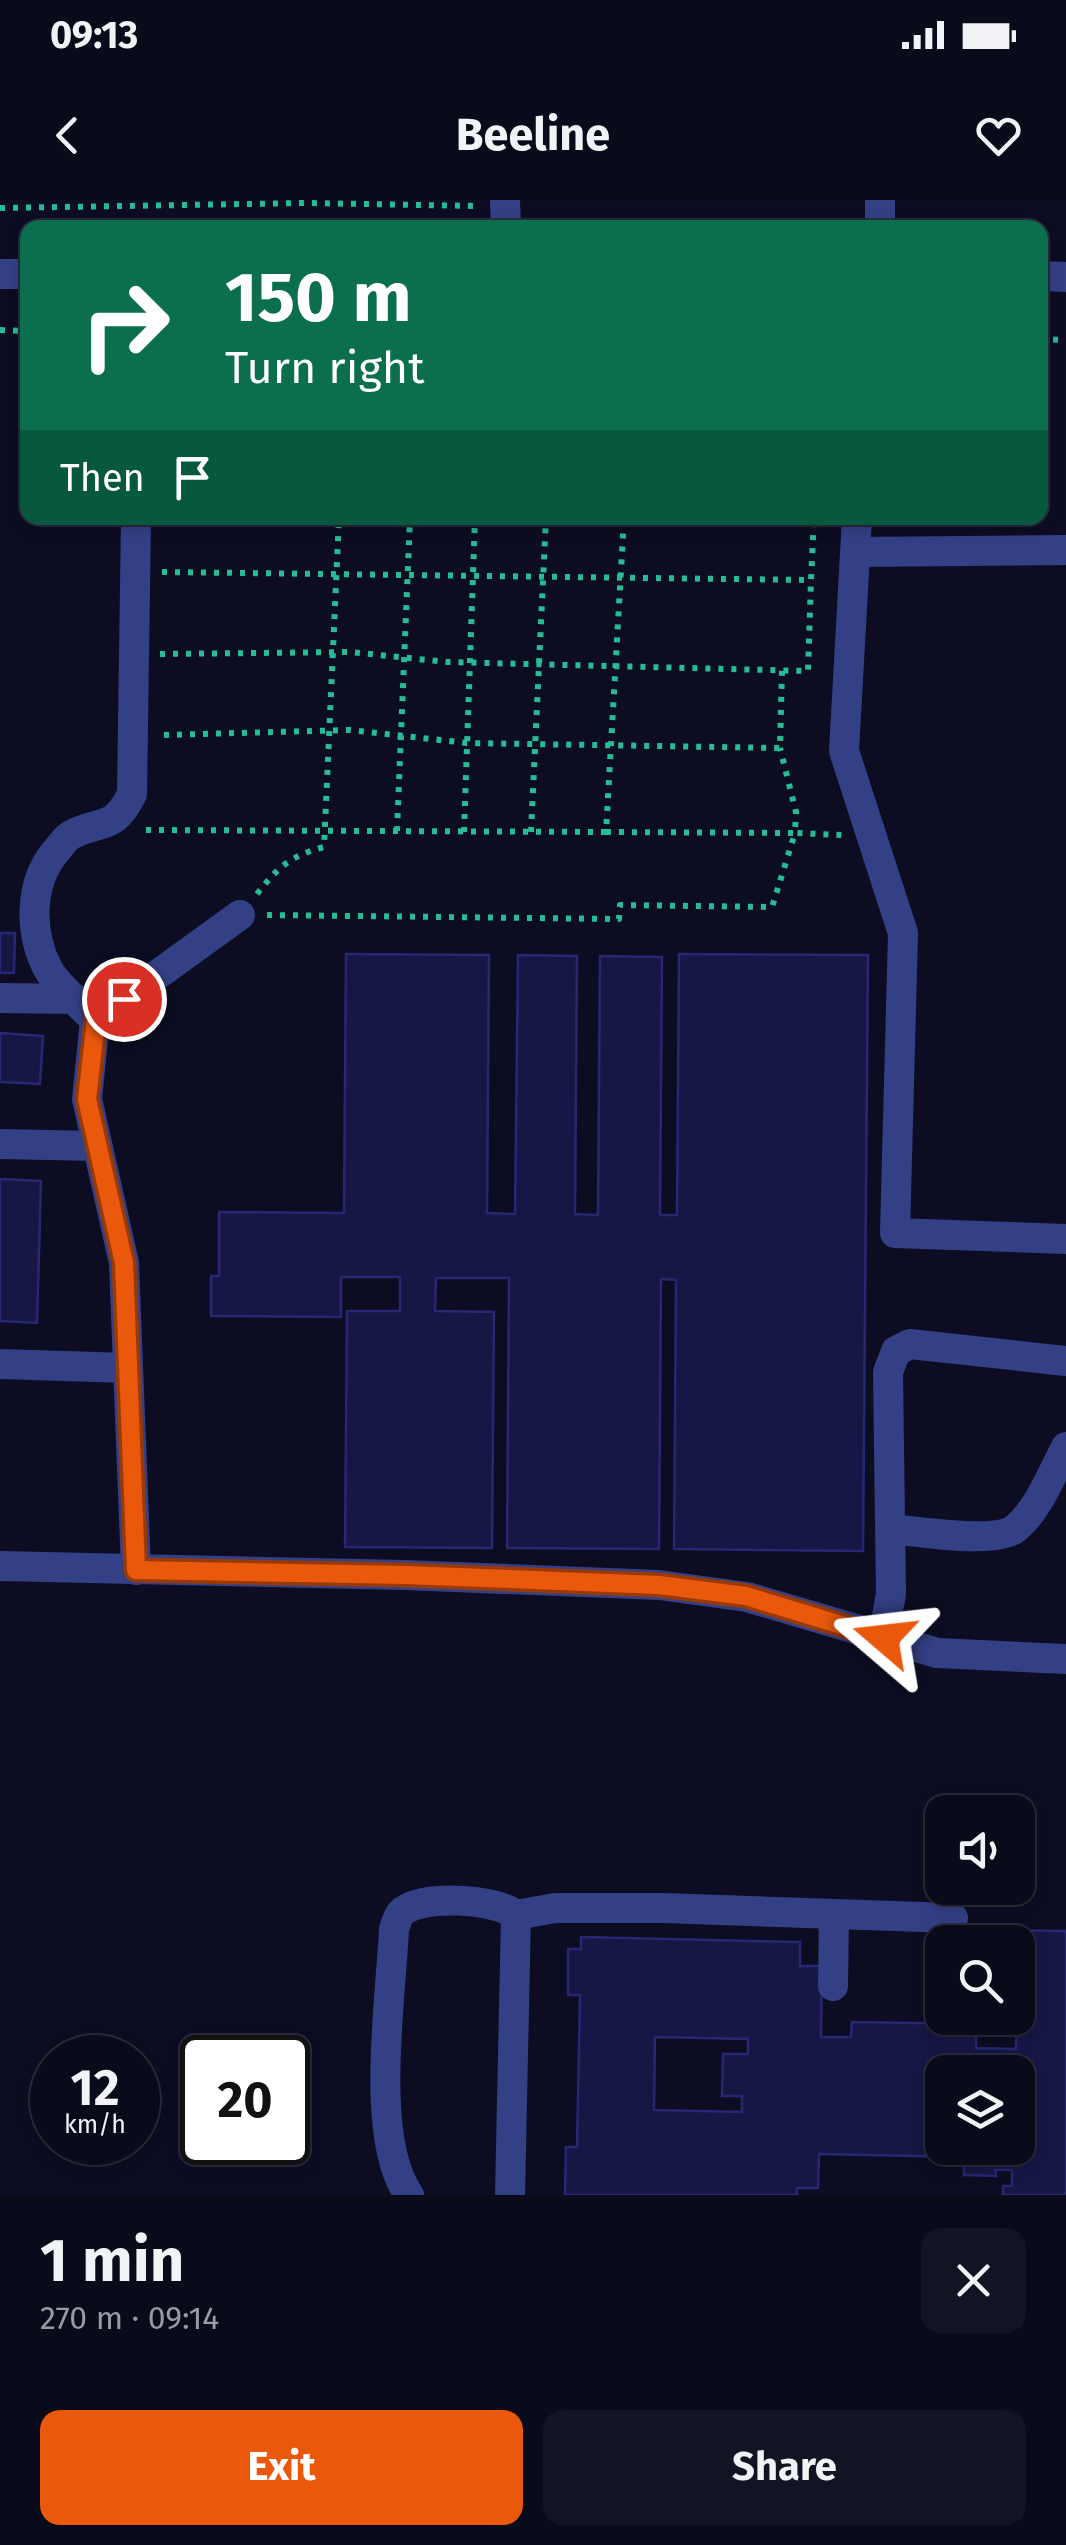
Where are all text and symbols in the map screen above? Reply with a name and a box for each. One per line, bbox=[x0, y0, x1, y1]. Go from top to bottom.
text: 09:13 bbox=[50, 12, 138, 58]
icon: back bbox=[40, 108, 95, 163]
text: Beeline bbox=[456, 108, 610, 162]
icon: heart bbox=[971, 108, 1026, 163]
text: 150 m bbox=[225, 256, 412, 340]
icon: right bbox=[60, 260, 190, 390]
text: Turn right bbox=[225, 341, 424, 395]
icon: arrive bbox=[165, 450, 220, 505]
text: Then bbox=[60, 455, 145, 501]
pin bbox=[82, 957, 167, 1042]
icon: arrive bbox=[97, 972, 152, 1027]
position arrow bbox=[832, 1586, 936, 1690]
map controls bbox=[925, 1795, 1035, 2165]
button: sound bbox=[925, 1795, 1035, 1905]
button: search bbox=[925, 1925, 1035, 2035]
speed limit sign: 20 bbox=[180, 2035, 310, 2165]
button: layers bbox=[925, 2055, 1035, 2165]
text: 12 bbox=[70, 2058, 120, 2118]
text: km/h bbox=[64, 2110, 126, 2140]
text: 1 min bbox=[40, 2225, 184, 2297]
button: close bbox=[921, 2228, 1026, 2333]
text: 270 m · 09:14 bbox=[40, 2299, 219, 2337]
button: Exit bbox=[40, 2410, 523, 2525]
button: Share bbox=[543, 2410, 1026, 2525]

